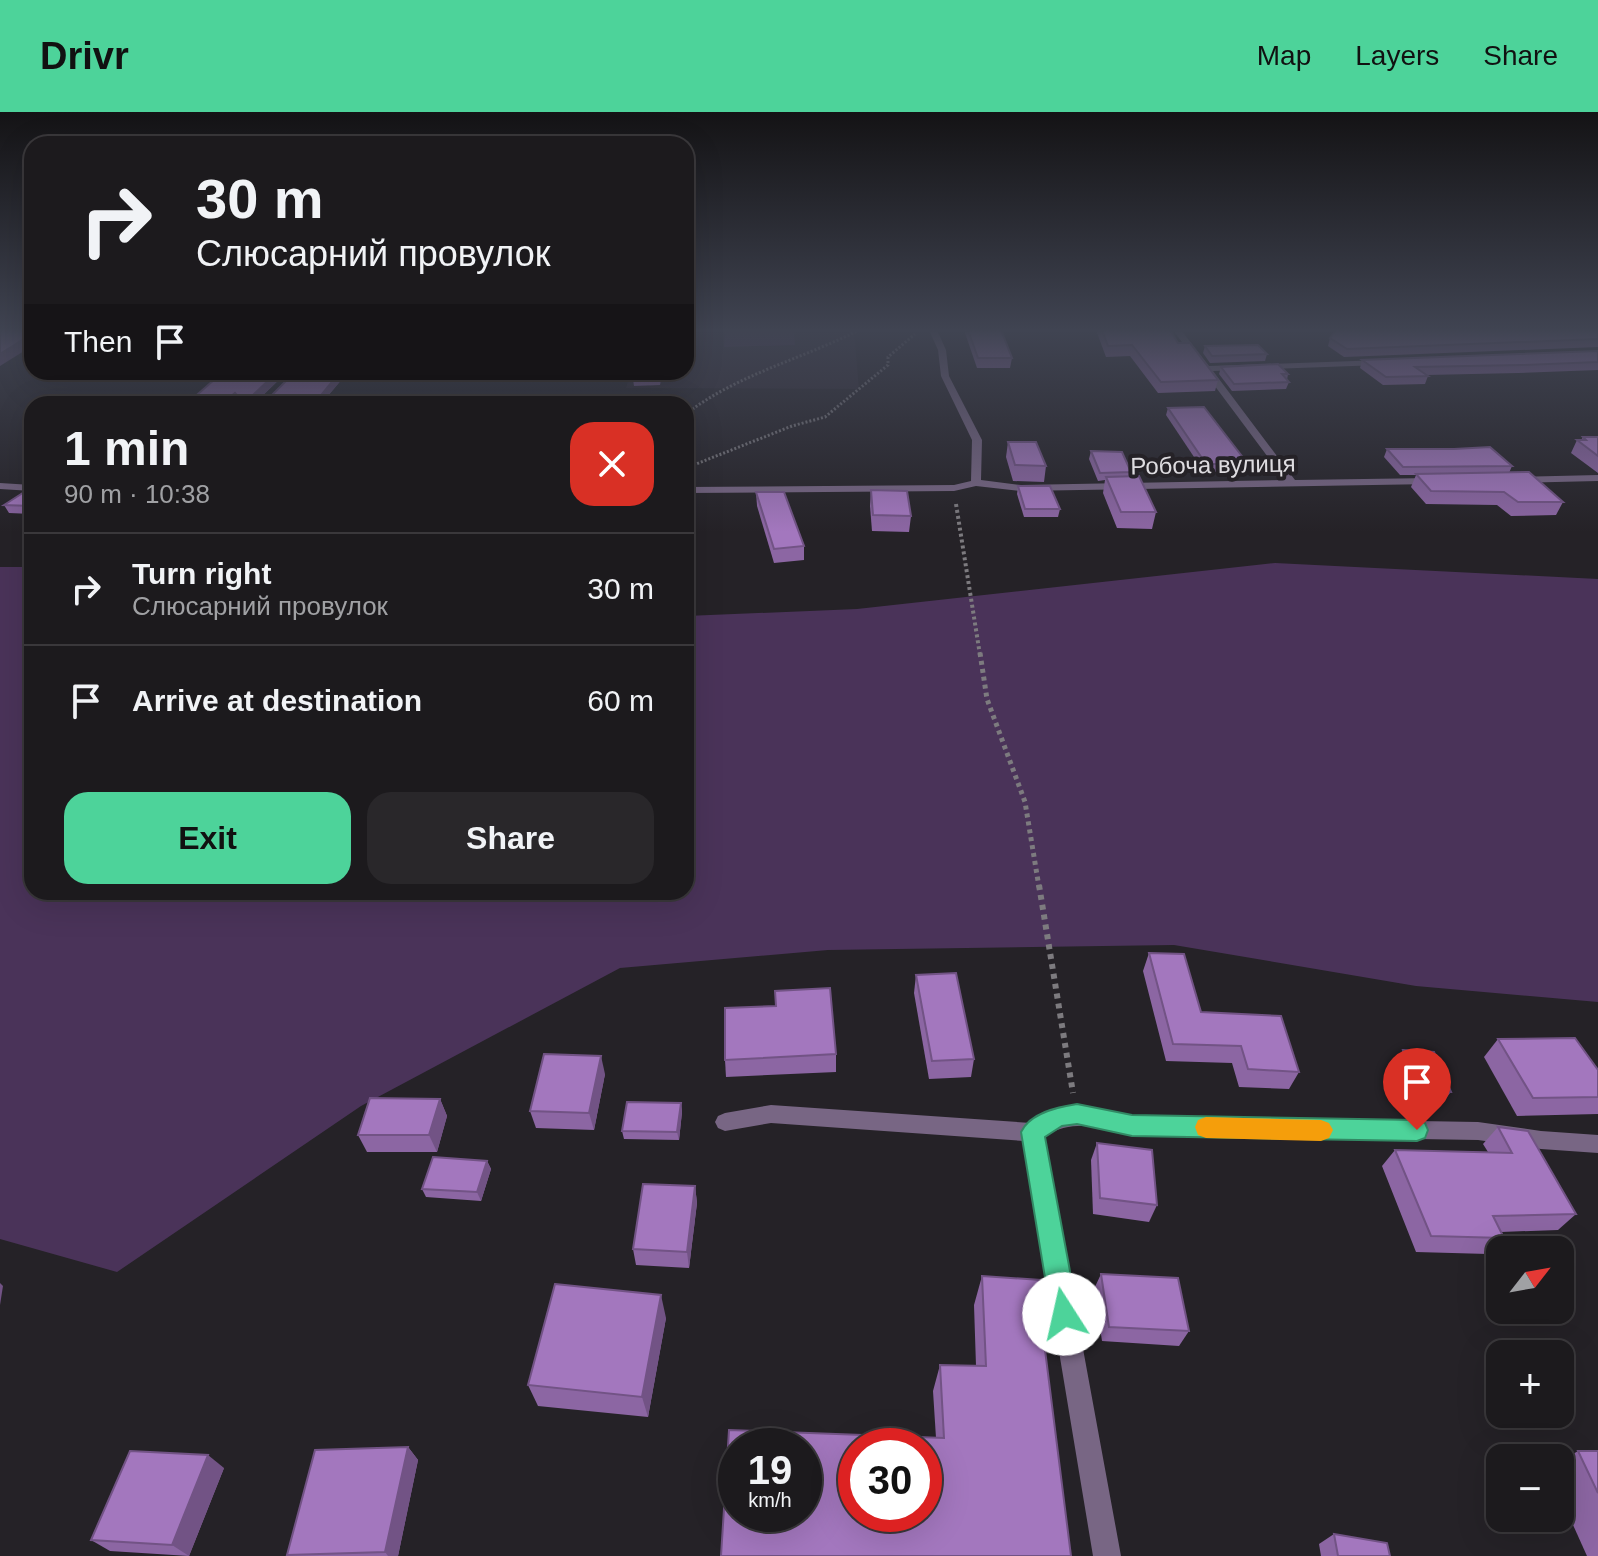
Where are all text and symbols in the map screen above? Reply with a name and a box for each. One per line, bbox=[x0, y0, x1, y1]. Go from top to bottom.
text: Drivr bbox=[40, 35, 129, 77]
text: Map bbox=[1257, 40, 1311, 71]
text: Layers bbox=[1355, 40, 1439, 71]
text: Share bbox=[1483, 40, 1558, 71]
text: 30 m bbox=[196, 167, 324, 230]
icon: right bbox=[64, 168, 168, 272]
text: Слюсарний провулок bbox=[196, 233, 550, 274]
icon: arrive bbox=[148, 320, 192, 364]
text: Then bbox=[64, 325, 132, 358]
text: 1 min bbox=[64, 422, 189, 475]
button: close bbox=[570, 422, 654, 506]
street label: Робоча вулиця bbox=[1130, 450, 1296, 479]
text: 90 m · 10:38 bbox=[64, 479, 210, 509]
text: Turn right bbox=[132, 557, 271, 590]
icon: right bbox=[64, 567, 108, 611]
text: 30 m bbox=[587, 572, 654, 605]
text: Слюсарний провулок bbox=[132, 591, 388, 621]
icon: arrive bbox=[64, 679, 108, 723]
text: Arrive at destination bbox=[132, 684, 422, 717]
text: 60 m bbox=[587, 684, 654, 717]
button: Exit bbox=[64, 792, 351, 884]
button: Share bbox=[367, 792, 654, 884]
pin bbox=[1383, 1048, 1451, 1130]
icon: arrive bbox=[1395, 1060, 1439, 1104]
north arrow bbox=[1486, 1236, 1574, 1324]
map controls bbox=[1486, 1236, 1574, 1532]
position arrow bbox=[1022, 1272, 1106, 1356]
button: + bbox=[1486, 1340, 1574, 1428]
speed limit sign: 30 bbox=[838, 1428, 942, 1532]
button: − bbox=[1486, 1444, 1574, 1532]
text: 19 bbox=[748, 1448, 792, 1492]
text: km/h bbox=[748, 1489, 792, 1511]

